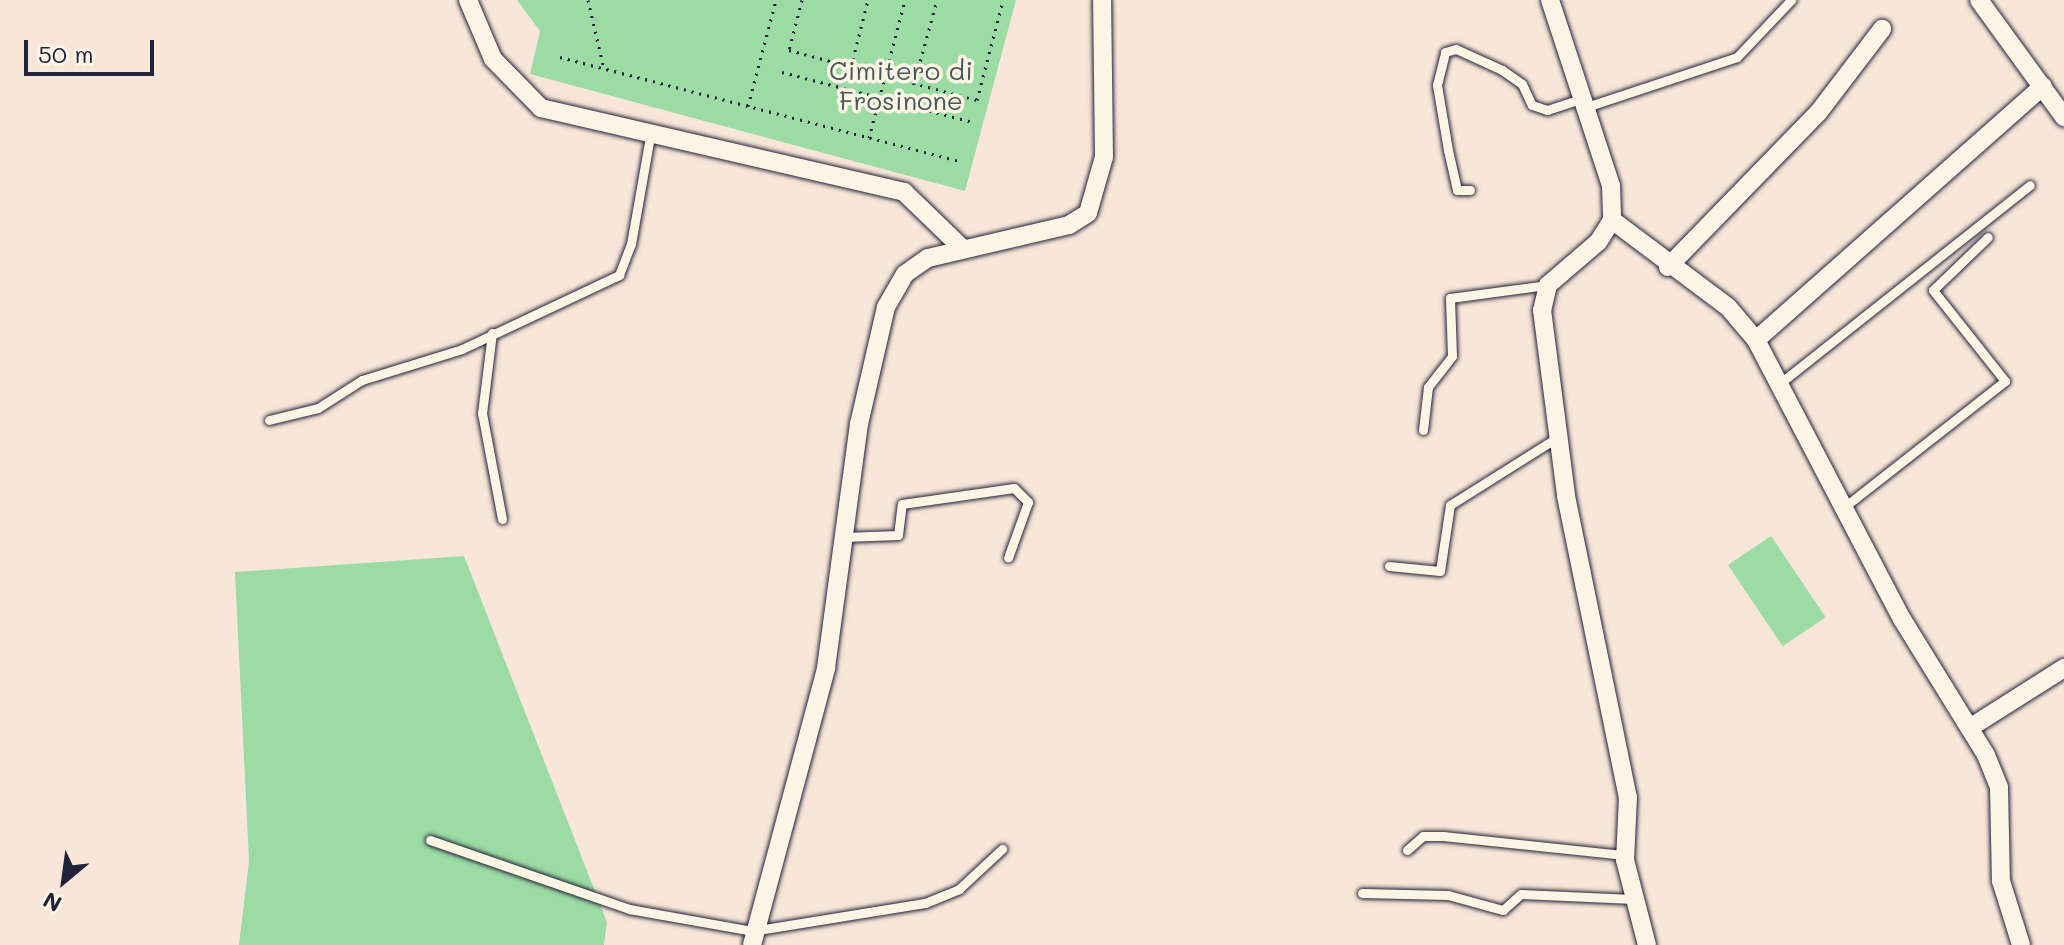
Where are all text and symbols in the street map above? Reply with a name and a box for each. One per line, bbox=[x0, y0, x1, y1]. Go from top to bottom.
scale bar bbox=[28, 24, 158, 74]
text: 50 m bbox=[38, 38, 94, 69]
park label: Cimitero di Frosinone bbox=[829, 55, 973, 116]
north arrow bbox=[24, 841, 104, 921]
text: N bbox=[38, 886, 66, 919]

